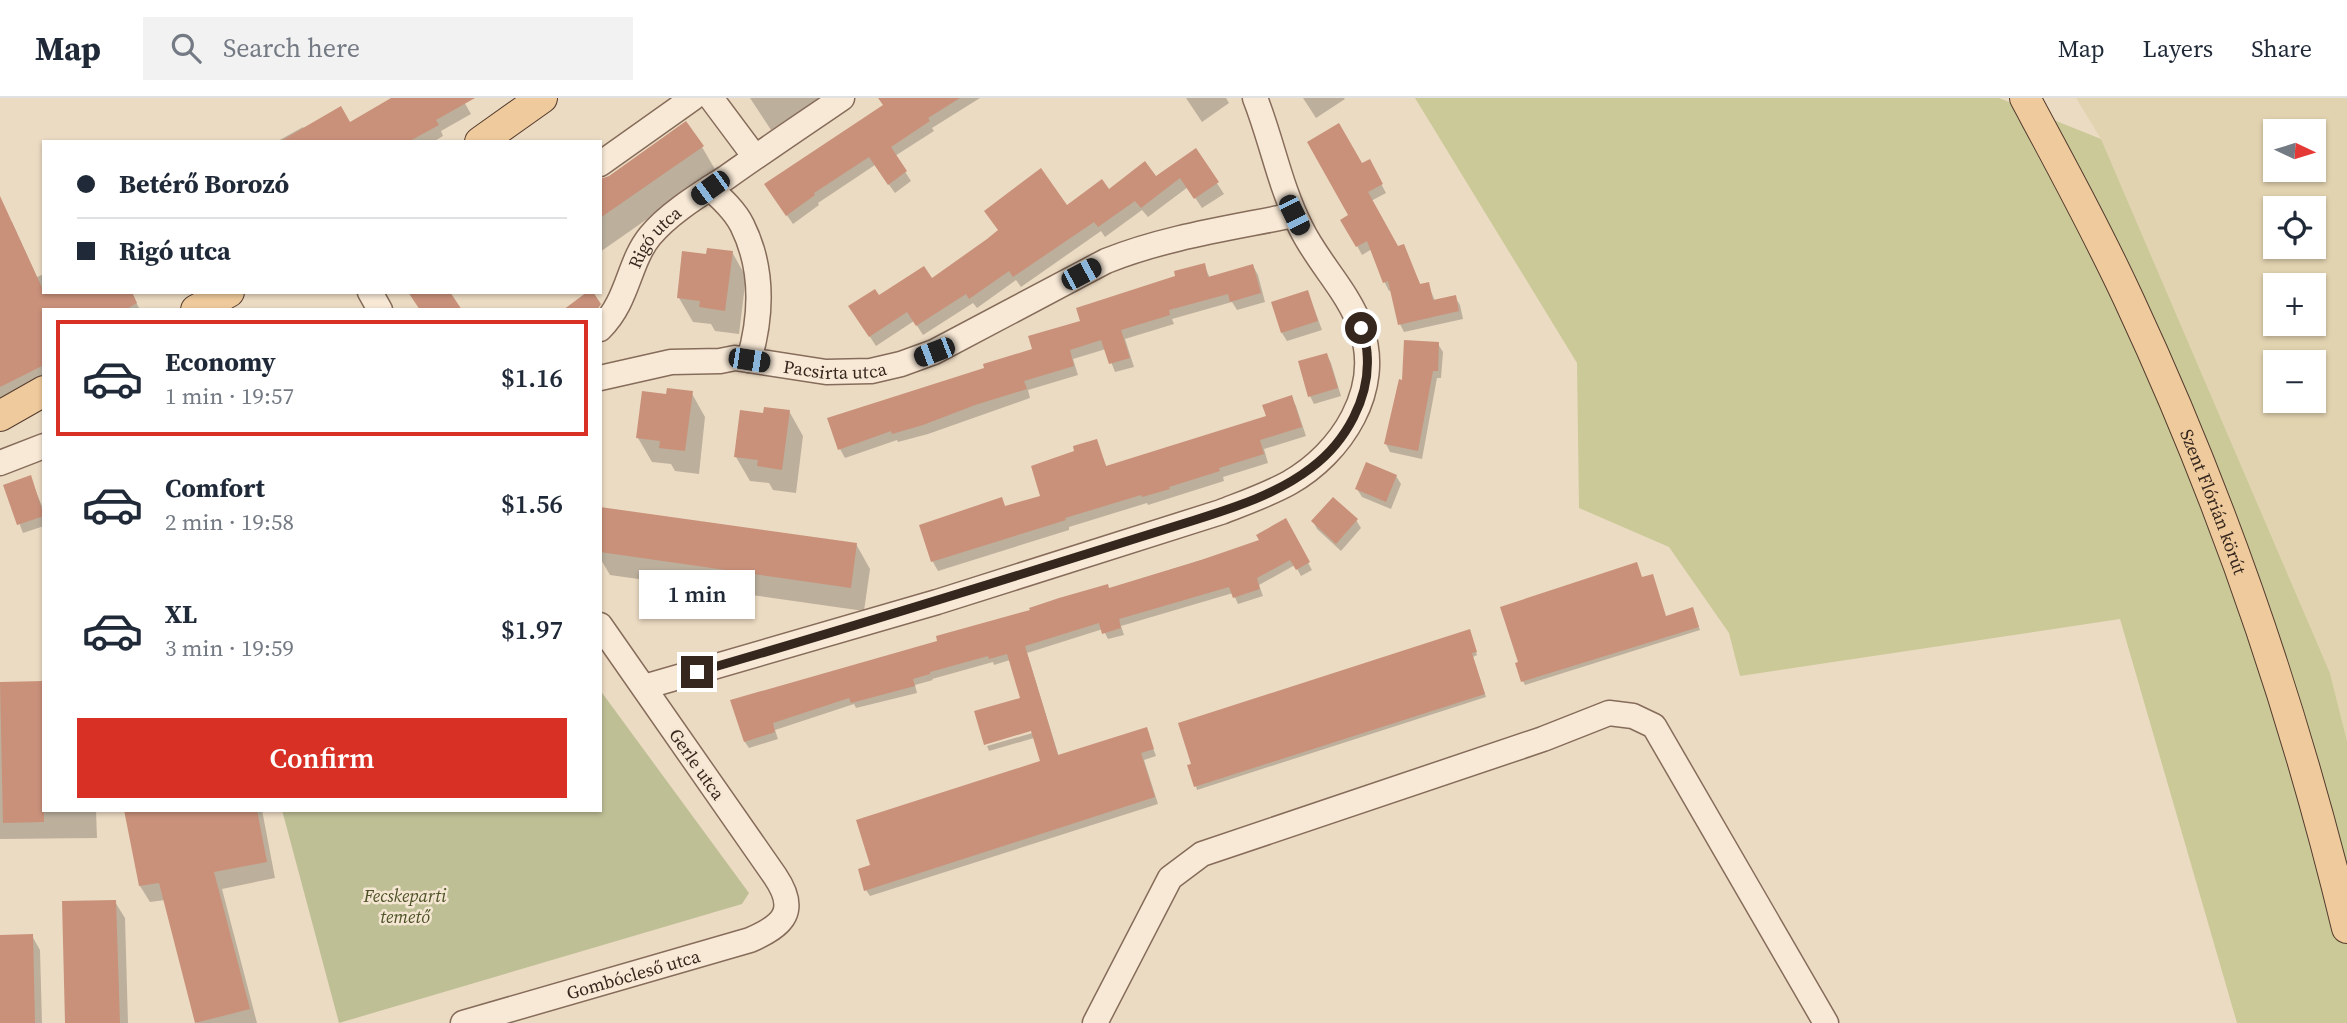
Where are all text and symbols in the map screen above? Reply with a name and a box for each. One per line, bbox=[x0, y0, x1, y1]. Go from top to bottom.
search box bbox=[143, 17, 633, 80]
text: Map bbox=[35, 26, 101, 71]
icon: search bbox=[167, 29, 205, 67]
text: Search here bbox=[223, 30, 360, 66]
text: Map bbox=[2058, 32, 2105, 65]
text: Layers bbox=[2143, 32, 2213, 65]
text: Share bbox=[2251, 32, 2312, 65]
north arrow bbox=[2263, 119, 2326, 182]
map controls bbox=[2263, 119, 2326, 413]
text: Betérő Borozó bbox=[119, 166, 289, 202]
car bbox=[687, 167, 734, 209]
car bbox=[1276, 192, 1313, 238]
button: locate bbox=[2263, 196, 2326, 259]
street label: Rigó utca bbox=[621, 199, 687, 272]
text: Rigó utca bbox=[119, 233, 231, 269]
car bbox=[1058, 255, 1105, 293]
button: + bbox=[2263, 273, 2326, 336]
route start bbox=[1345, 312, 1377, 344]
car bbox=[911, 335, 958, 369]
text: Economy bbox=[165, 344, 276, 380]
car bbox=[727, 346, 772, 374]
icon: car bbox=[81, 347, 144, 410]
button: − bbox=[2263, 350, 2326, 413]
street label: Pacsirta utca bbox=[782, 353, 890, 385]
text: $1.16 bbox=[501, 360, 563, 396]
text: 1 min · 19:57 bbox=[165, 380, 294, 412]
street label: Szent Flórián körút bbox=[2175, 425, 2253, 578]
text: Comfort bbox=[165, 470, 265, 506]
icon: car bbox=[81, 473, 144, 536]
text: $1.56 bbox=[501, 486, 563, 522]
text: 2 min · 19:58 bbox=[165, 506, 294, 538]
callout: 1 min bbox=[639, 570, 755, 620]
text: 1 min bbox=[667, 578, 727, 610]
text: XL bbox=[165, 596, 197, 632]
icon: car bbox=[81, 599, 144, 662]
text: $1.97 bbox=[501, 612, 563, 648]
text: 3 min · 19:59 bbox=[165, 632, 294, 664]
route end bbox=[681, 656, 713, 688]
button: Confirm bbox=[77, 718, 567, 798]
street label: Gerle utca bbox=[663, 723, 731, 805]
park label: Fecskeparti temető bbox=[363, 883, 447, 929]
street label: Gombócleső utca bbox=[563, 942, 704, 1005]

